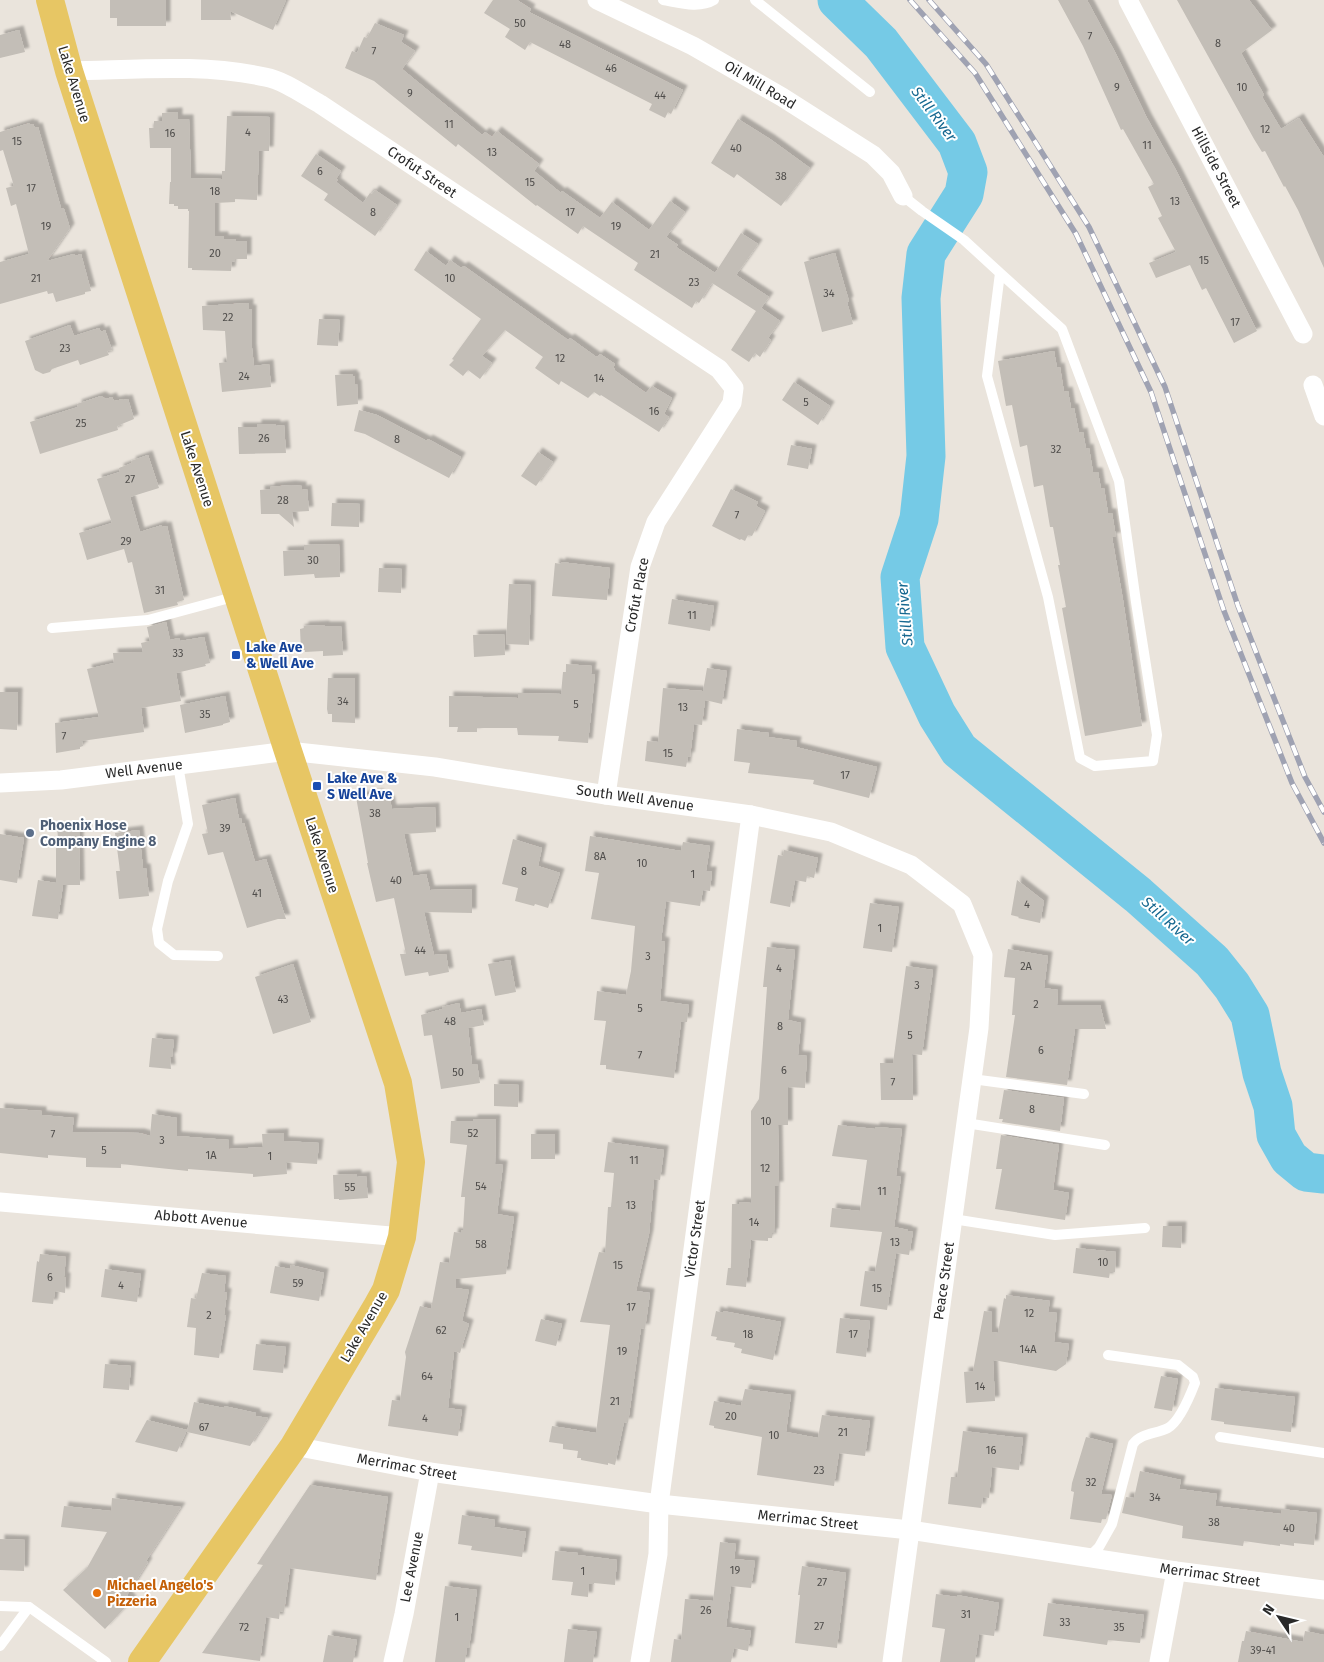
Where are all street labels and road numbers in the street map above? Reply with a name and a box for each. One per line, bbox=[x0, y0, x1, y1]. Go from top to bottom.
street label: Lake Avenue bbox=[54, 44, 94, 124]
street label: Oil Mill Road bbox=[721, 57, 799, 113]
street label: Hillside Street bbox=[1187, 123, 1245, 211]
street label: Crofut Street bbox=[384, 142, 461, 202]
street label: Lake Avenue bbox=[177, 429, 217, 509]
street label: Crofut Place bbox=[621, 556, 653, 634]
street label: Well Avenue bbox=[105, 756, 183, 782]
street label: South Well Avenue bbox=[575, 781, 695, 815]
street label: Lake Avenue bbox=[302, 815, 342, 895]
street label: Victor Street bbox=[681, 1198, 709, 1279]
street label: Abbott Avenue bbox=[154, 1206, 248, 1232]
street label: Peace Street bbox=[930, 1240, 958, 1321]
street label: Lake Avenue bbox=[337, 1288, 391, 1366]
street label: Merrimac Street bbox=[356, 1450, 459, 1484]
street label: Merrimac Street bbox=[757, 1506, 860, 1534]
street label: Lee Avenue bbox=[397, 1530, 427, 1604]
street label: Merrimac Street bbox=[1159, 1560, 1262, 1591]

